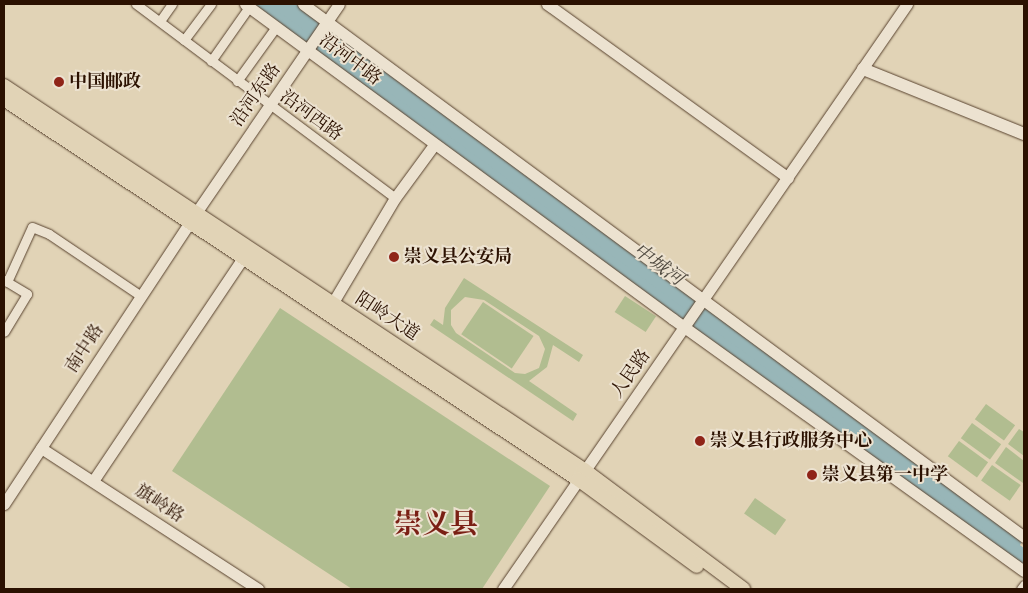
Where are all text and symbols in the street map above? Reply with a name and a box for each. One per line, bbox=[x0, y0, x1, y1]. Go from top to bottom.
street label: 沿河中路 bbox=[315, 30, 385, 90]
street label: 沿河东路 bbox=[227, 59, 285, 131]
place label: 中国邮政 bbox=[69, 71, 141, 93]
marker: 中国邮政 bbox=[53, 76, 65, 88]
street label: 沿河西路 bbox=[276, 86, 346, 146]
water label: 中城河 bbox=[628, 239, 688, 291]
place label: 崇义县公安局 bbox=[404, 246, 512, 268]
marker: 崇义县公安局 bbox=[388, 251, 400, 263]
street label: 阳岭大道 bbox=[351, 288, 423, 346]
street label: 南中路 bbox=[61, 320, 109, 378]
street label: 人民路 bbox=[607, 346, 655, 402]
place label: 崇义县行政服务中心 bbox=[710, 430, 872, 452]
marker: 崇义县行政服务中心 bbox=[694, 435, 706, 447]
place label: 崇义县第一中学 bbox=[822, 464, 948, 486]
marker: 崇义县第一中学 bbox=[806, 469, 818, 481]
street label: 旗岭路 bbox=[130, 480, 188, 528]
district label: 崇义县 bbox=[394, 508, 478, 542]

